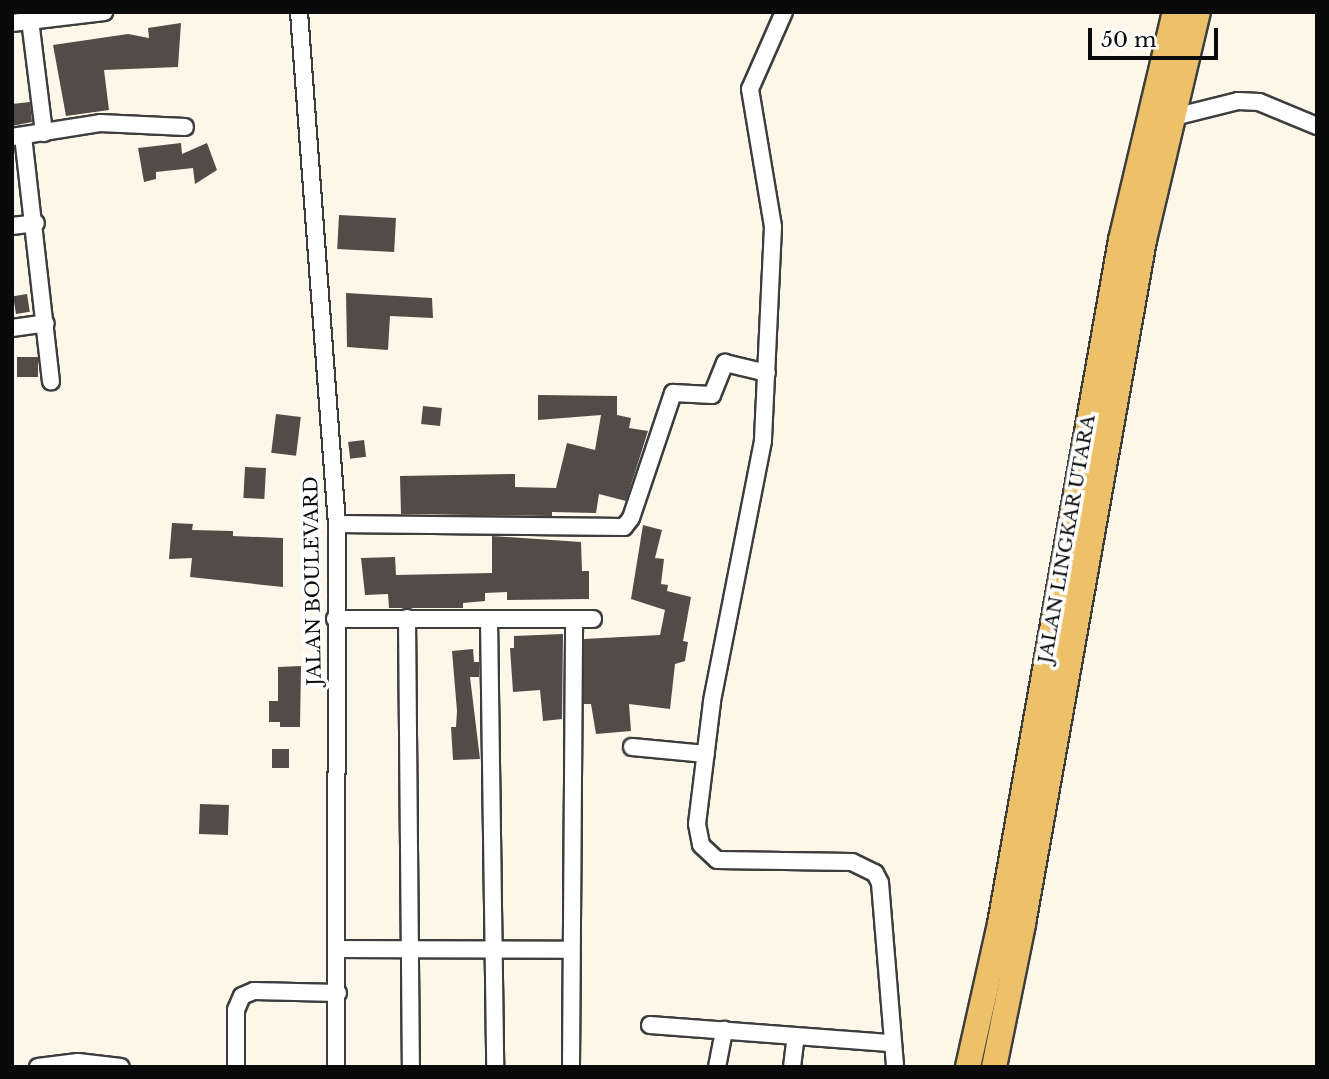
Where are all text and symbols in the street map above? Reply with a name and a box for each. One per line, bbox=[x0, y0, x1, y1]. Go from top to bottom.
scale bar bbox=[1091, 14, 1220, 58]
text: 50 m bbox=[1101, 27, 1156, 53]
street label: JALAN LINGKAR UTARA bbox=[1034, 413, 1100, 665]
street label: JALAN BOULEVARD bbox=[300, 476, 326, 686]

